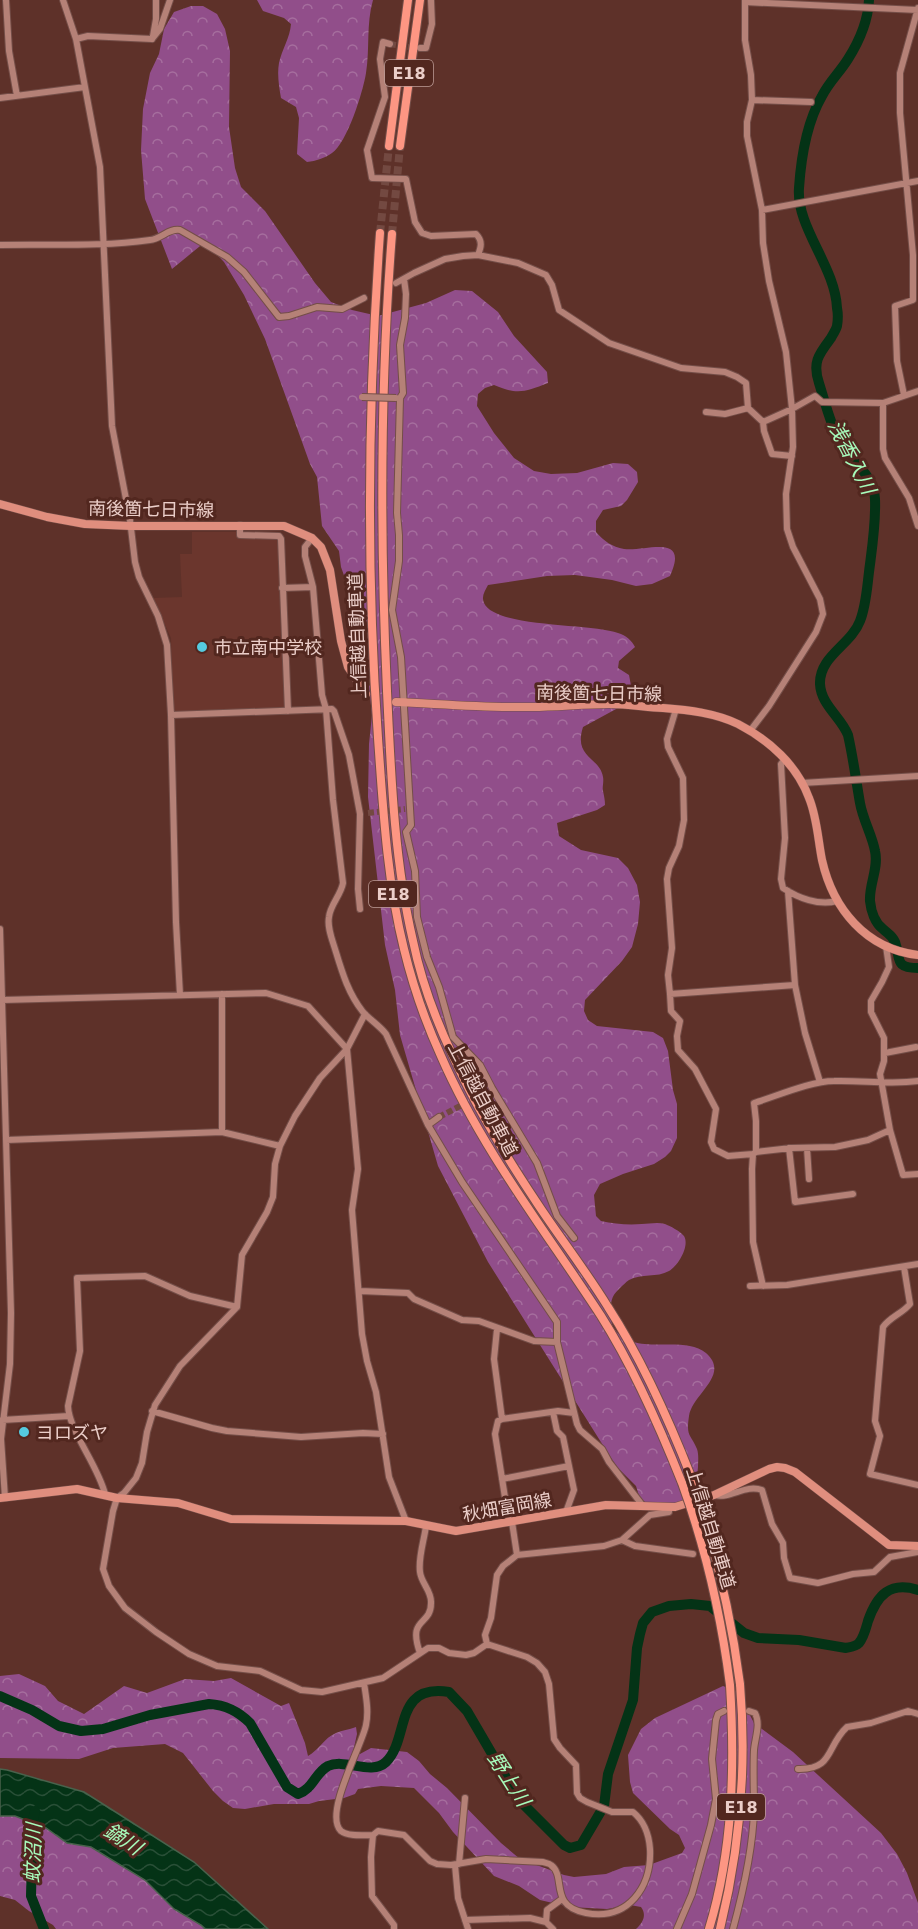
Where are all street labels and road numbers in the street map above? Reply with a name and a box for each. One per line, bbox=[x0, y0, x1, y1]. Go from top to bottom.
road number: E18 bbox=[385, 60, 433, 86]
street label: 南後箇七日市線 bbox=[88, 497, 214, 521]
street label: 上信越自動車道 bbox=[344, 573, 370, 699]
street label: 南後箇七日市線 bbox=[536, 681, 662, 705]
road number: E18 bbox=[369, 881, 417, 907]
street label: 上信越自動車道 bbox=[444, 1038, 522, 1160]
street label: 上信越自動車道 bbox=[683, 1465, 739, 1591]
street label: 秋畑富岡線 bbox=[461, 1489, 553, 1525]
road number: E18 bbox=[717, 1794, 765, 1820]

